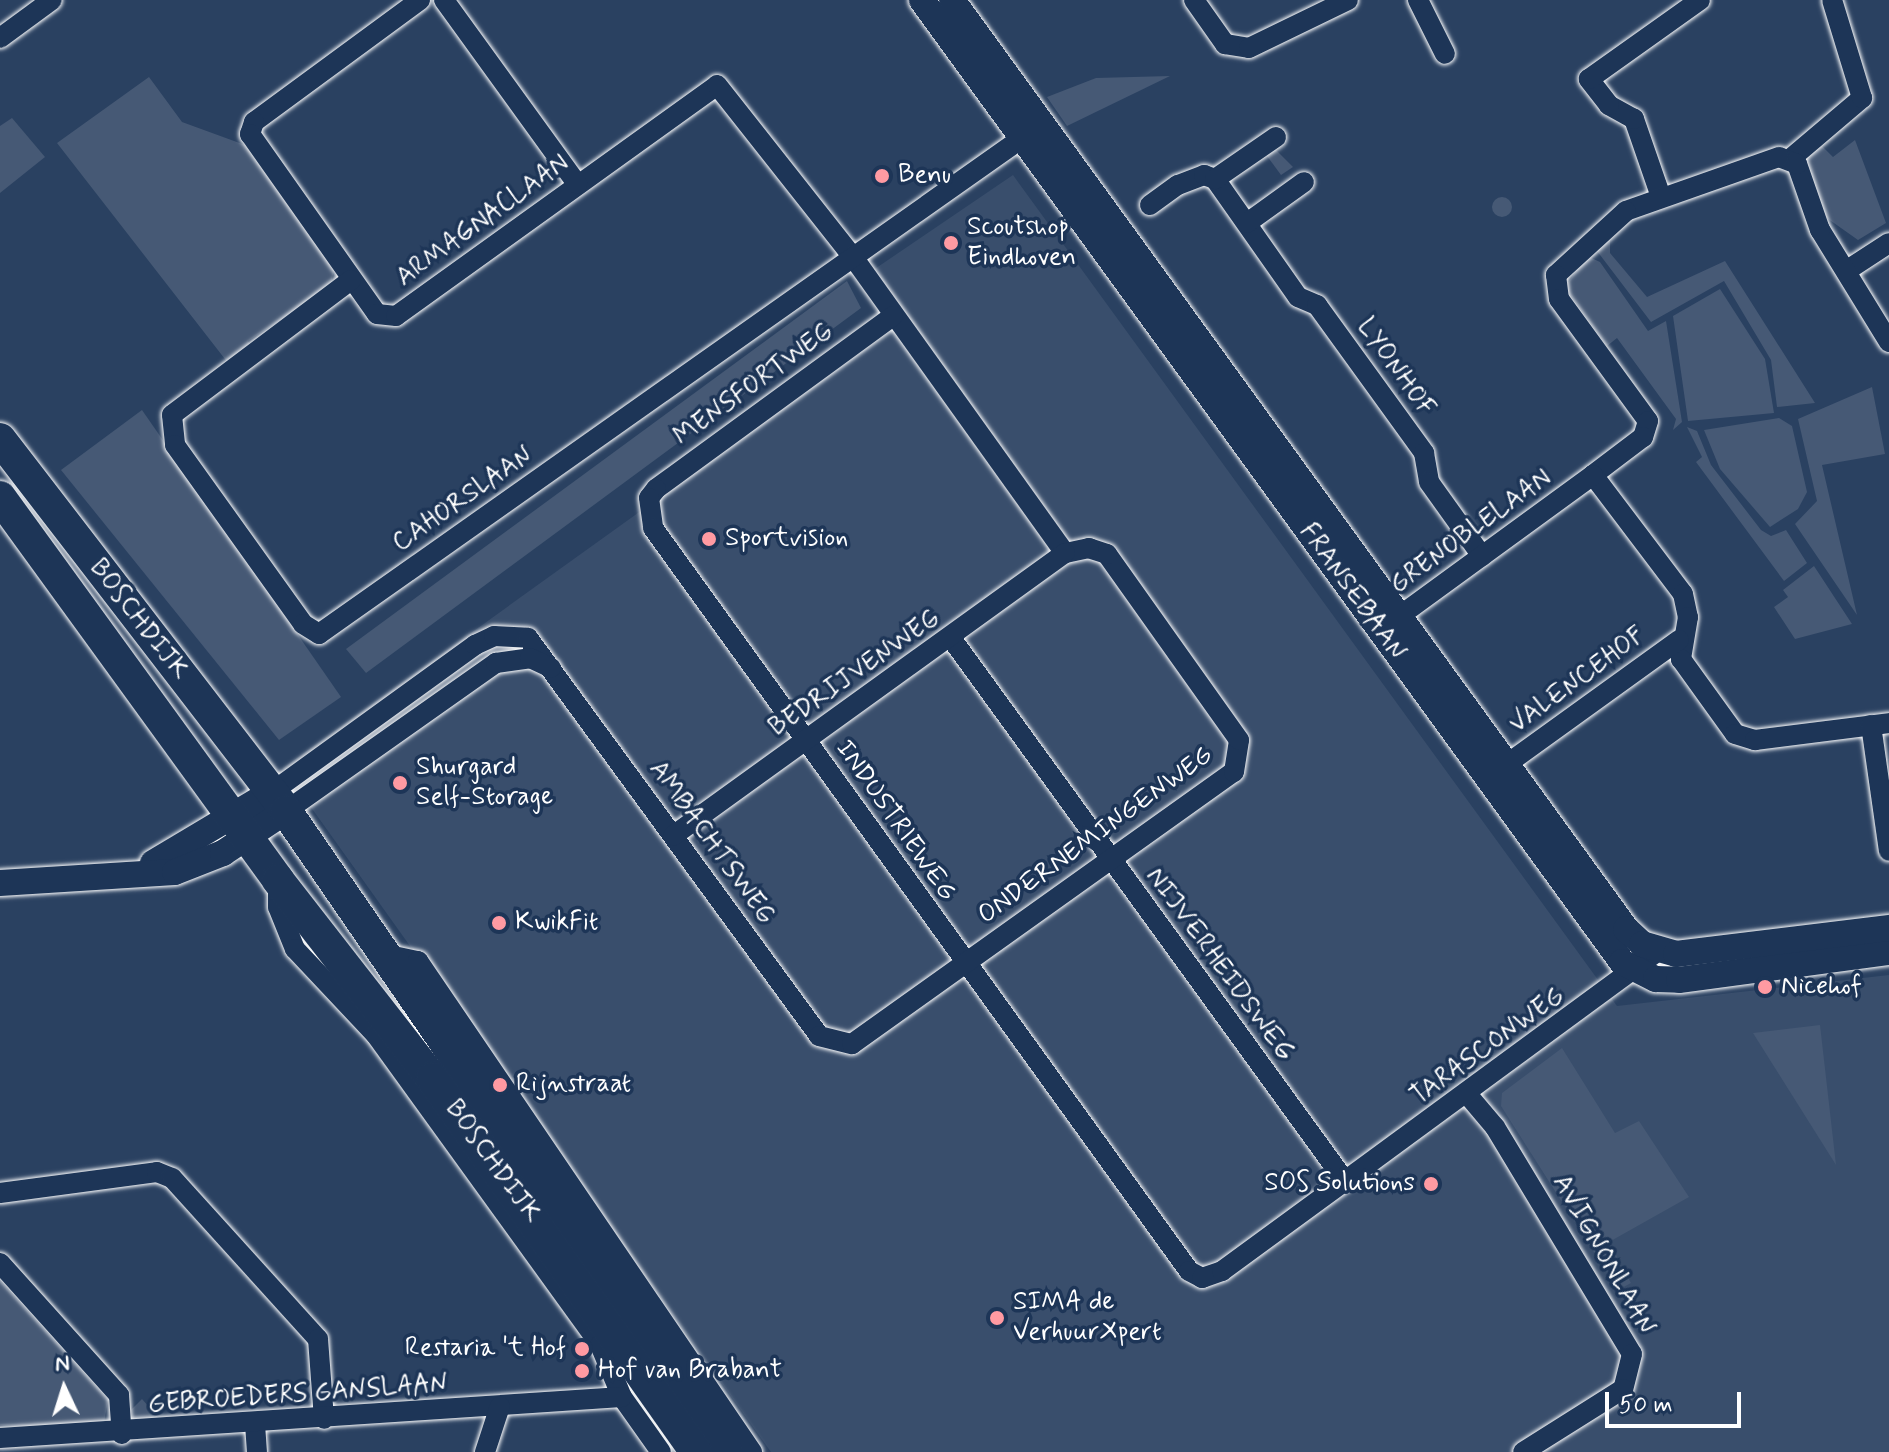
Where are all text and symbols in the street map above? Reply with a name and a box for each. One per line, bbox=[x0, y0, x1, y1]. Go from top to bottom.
street label: ARMAGNACLAAN bbox=[391, 148, 575, 294]
place label: Benu bbox=[898, 160, 951, 192]
marker: Benu bbox=[873, 167, 891, 185]
place label: Scoutshop Eindhoven bbox=[967, 212, 1076, 274]
marker: Scoutshop Eindhoven bbox=[942, 234, 960, 252]
street label: LYONHOF bbox=[1349, 313, 1441, 423]
street label: MENSFORTWEG bbox=[668, 317, 840, 453]
street label: CAHORSLAAN bbox=[387, 440, 539, 560]
street label: GRENOBLELAAN bbox=[1384, 463, 1558, 601]
street label: FRANSEBAAN bbox=[1292, 517, 1412, 667]
place label: Sportvision bbox=[725, 523, 848, 555]
marker: Sportvision bbox=[700, 530, 718, 548]
street label: BOSCHDIJK bbox=[81, 554, 195, 686]
street label: BEDRIJVENWEG bbox=[764, 604, 946, 744]
street label: VALENCEHOF bbox=[1504, 621, 1652, 741]
street label: INDUSTRIEWEG bbox=[828, 735, 962, 907]
street label: ONDERNEMINGENWEG bbox=[972, 740, 1220, 932]
place label: Shurgard Self-Storage bbox=[416, 752, 553, 814]
street label: AMBACHTSWEG bbox=[641, 755, 781, 931]
marker: Shurgard Self-Storage bbox=[391, 774, 409, 792]
street label: NIJVERHEIDSWEG bbox=[1138, 862, 1300, 1068]
place label: KwikFit bbox=[515, 907, 598, 939]
marker: KwikFit bbox=[490, 914, 508, 932]
place label: Nicehof bbox=[1781, 971, 1862, 1003]
marker: Nicehof bbox=[1756, 978, 1774, 996]
street label: TARASCONWEG bbox=[1405, 981, 1571, 1113]
place label: Rijnstraat bbox=[516, 1069, 631, 1101]
marker: Rijnstraat bbox=[491, 1076, 509, 1094]
street label: BOSCHDIJK bbox=[437, 1095, 547, 1229]
place label: SOS Solutions bbox=[1269, 1168, 1415, 1200]
street label: AVIGNONLAAN bbox=[1545, 1170, 1661, 1340]
marker: SOS Solutions bbox=[1422, 1175, 1440, 1193]
place label: SIMA de VerhuurXpert bbox=[1013, 1287, 1162, 1348]
marker: SIMA de VerhuurXpert bbox=[988, 1309, 1006, 1327]
place label: Restaria 't Hof bbox=[401, 1333, 566, 1365]
marker: Restaria 't Hof bbox=[573, 1340, 591, 1358]
north arrow bbox=[24, 1348, 104, 1428]
text: N bbox=[54, 1350, 71, 1379]
place label: Hof van Brabant bbox=[598, 1355, 782, 1387]
marker: Hof van Brabant bbox=[573, 1362, 591, 1380]
street label: GEBROEDERS GANSLAAN bbox=[147, 1369, 449, 1421]
scale bar bbox=[1609, 1376, 1745, 1426]
text: 50 m bbox=[1619, 1390, 1673, 1421]

